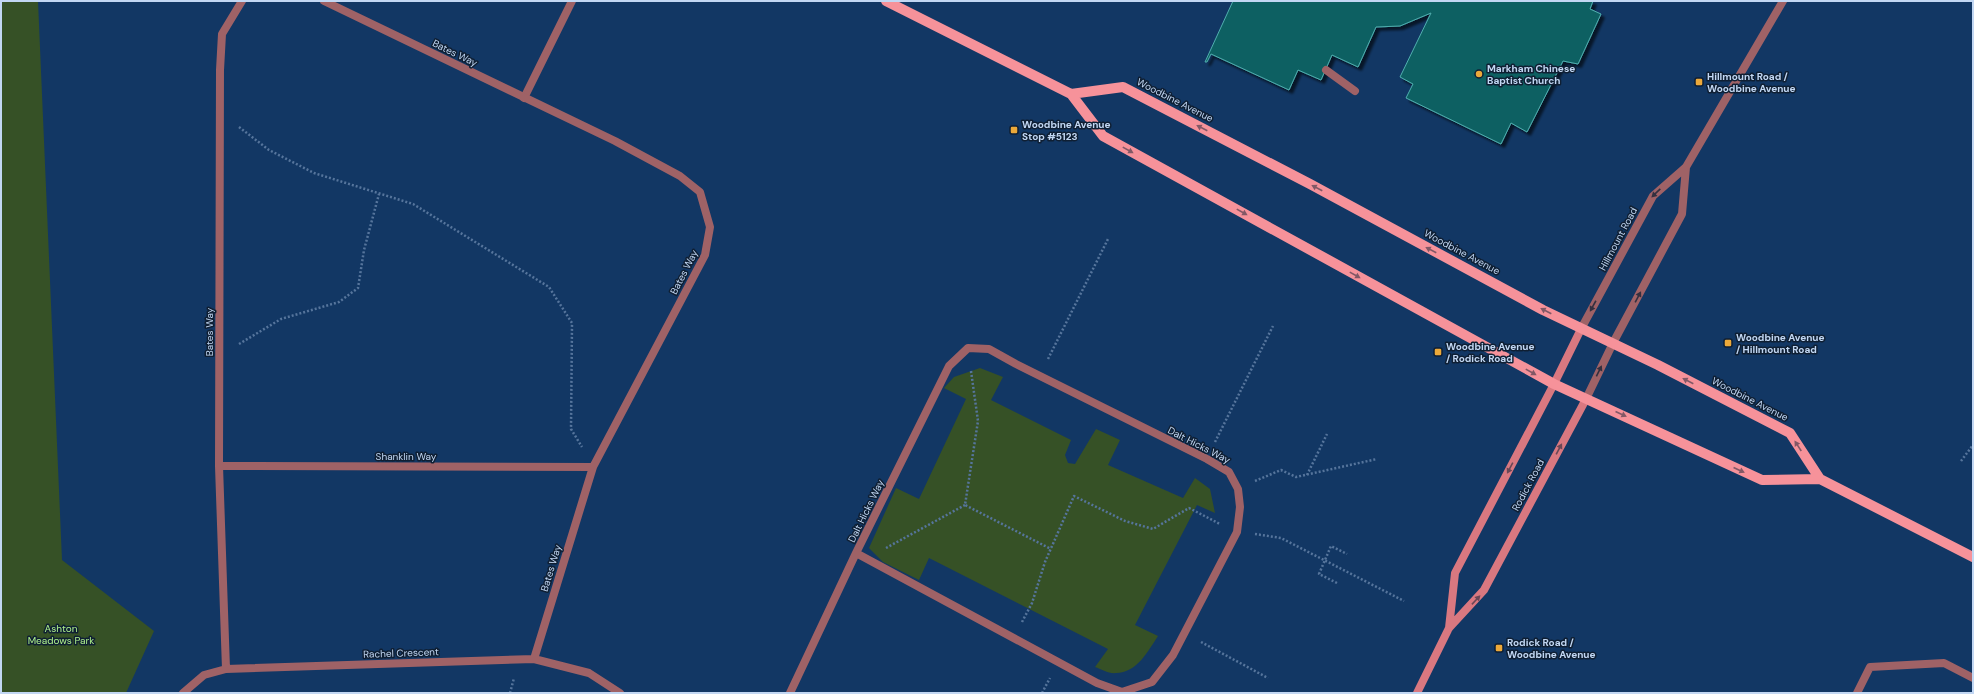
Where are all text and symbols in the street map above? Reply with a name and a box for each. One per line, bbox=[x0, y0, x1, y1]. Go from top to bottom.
street label: Bates Way bbox=[430, 37, 480, 70]
place label: Markham Chinese Baptist Church bbox=[1487, 62, 1575, 87]
marker: Markham Chinese Baptist Church bbox=[1474, 69, 1484, 79]
place label: Hillmount Road / Woodbine Avenue bbox=[1707, 70, 1796, 95]
street label: Woodbine Avenue bbox=[1135, 75, 1216, 125]
marker: Hillmount Road / Woodbine Avenue bbox=[1694, 77, 1704, 87]
place label: Woodbine Avenue Stop #5123 bbox=[1022, 118, 1111, 143]
one-way arrow bbox=[1196, 124, 1208, 131]
marker: Woodbine Avenue Stop #5123 bbox=[1009, 125, 1019, 135]
one-way arrow bbox=[1122, 146, 1134, 153]
one-way arrow bbox=[1311, 184, 1323, 191]
one-way arrow bbox=[1651, 188, 1661, 198]
street label: Hillmount Road bbox=[1596, 205, 1640, 273]
one-way arrow bbox=[1236, 209, 1247, 216]
street label: Woodbine Avenue bbox=[1422, 227, 1502, 278]
one-way arrow bbox=[1426, 246, 1437, 253]
street label: Bates Way bbox=[667, 247, 701, 297]
one-way arrow bbox=[1350, 272, 1361, 278]
one-way arrow bbox=[1634, 291, 1641, 303]
one-way arrow bbox=[1590, 300, 1597, 312]
street label: Bates Way bbox=[203, 307, 216, 356]
one-way arrow bbox=[1540, 308, 1552, 315]
place label: Woodbine Avenue / Hillmount Road bbox=[1736, 331, 1825, 356]
marker: Woodbine Avenue / Hillmount Road bbox=[1723, 338, 1733, 348]
place label: Woodbine Avenue / Rodick Road bbox=[1446, 340, 1535, 365]
marker: Woodbine Avenue / Rodick Road bbox=[1433, 347, 1443, 357]
one-way arrow bbox=[1596, 365, 1602, 377]
one-way arrow bbox=[1525, 368, 1537, 375]
street label: Woodbine Avenue bbox=[1710, 374, 1791, 424]
one-way arrow bbox=[1682, 378, 1694, 384]
one-way arrow bbox=[1616, 412, 1628, 418]
street label: Dalt Hicks Way bbox=[1166, 424, 1233, 467]
one-way arrow bbox=[1795, 440, 1802, 452]
one-way arrow bbox=[1555, 444, 1562, 455]
street label: Shanklin Way bbox=[376, 450, 437, 463]
street label: Rodick Road bbox=[1509, 457, 1547, 513]
one-way arrow bbox=[1506, 463, 1513, 474]
one-way arrow bbox=[1733, 467, 1745, 473]
street label: Dalt Hicks Way bbox=[845, 477, 887, 545]
street label: Bates Way bbox=[538, 542, 564, 593]
one-way arrow bbox=[1471, 594, 1480, 605]
park label: Ashton Meadows Park bbox=[28, 622, 94, 647]
place label: Rodick Road / Woodbine Avenue bbox=[1507, 636, 1596, 661]
marker: Rodick Road / Woodbine Avenue bbox=[1494, 643, 1504, 653]
street label: Rachel Crescent bbox=[363, 645, 439, 661]

